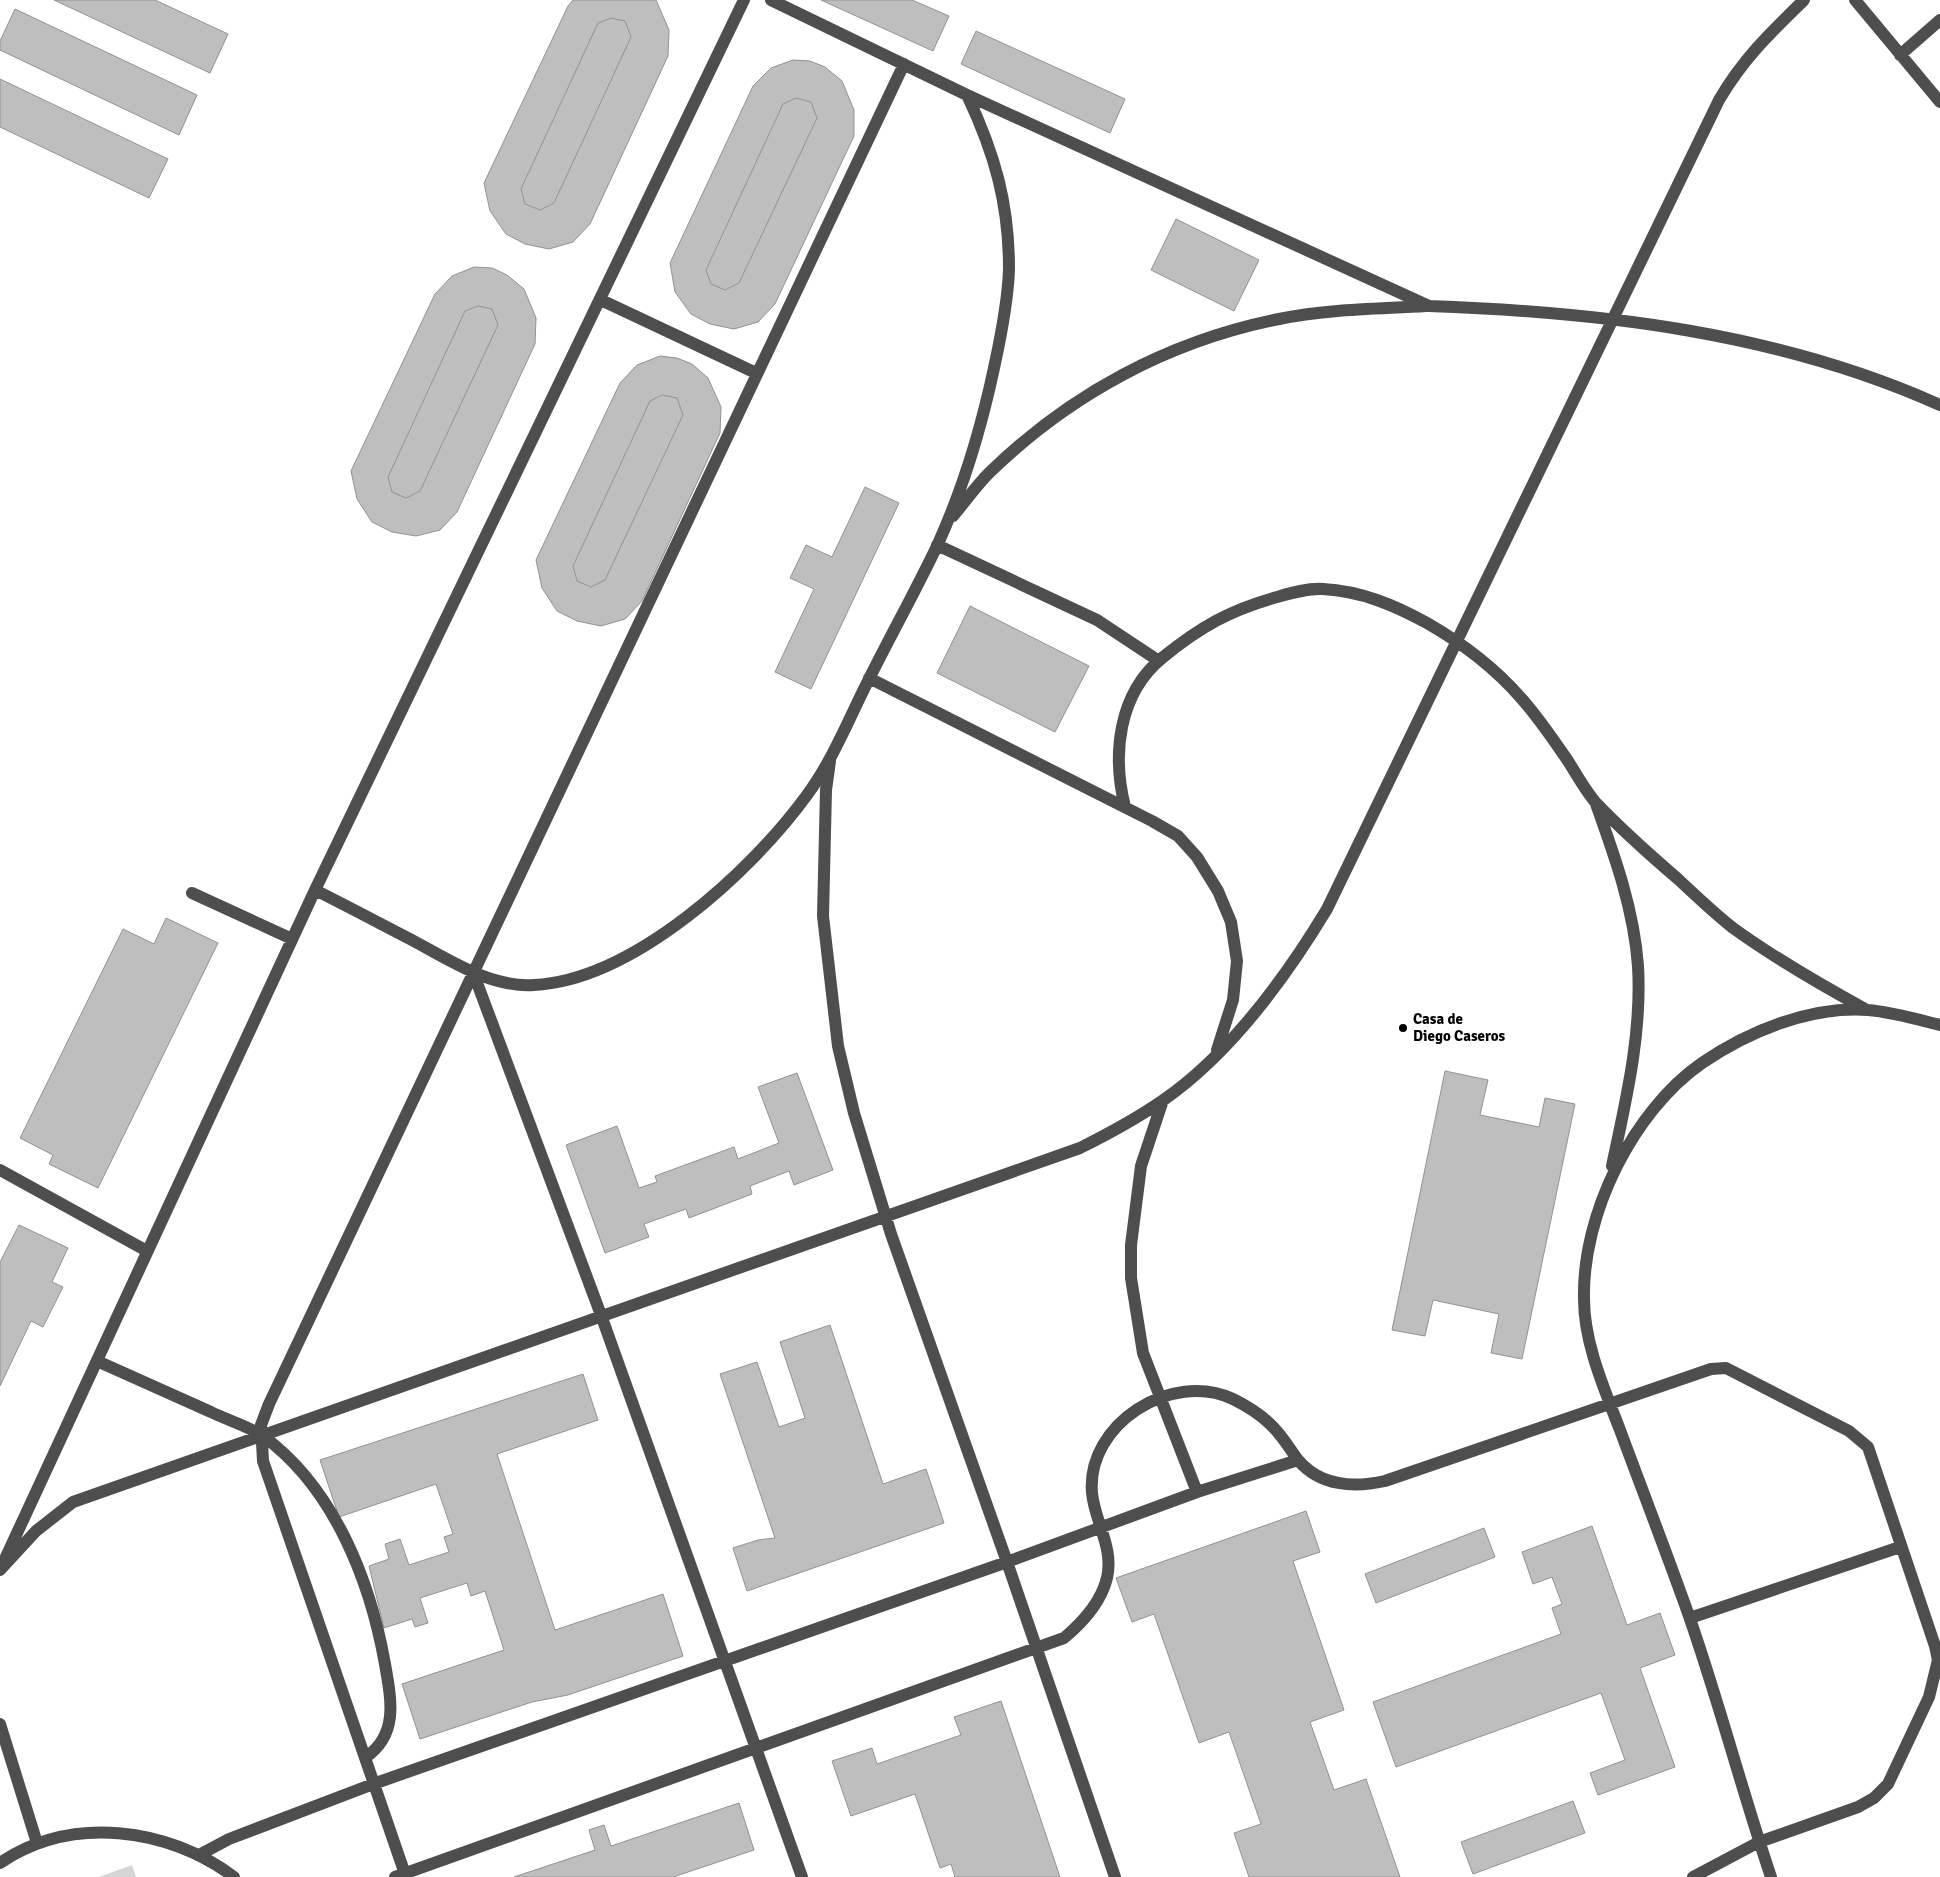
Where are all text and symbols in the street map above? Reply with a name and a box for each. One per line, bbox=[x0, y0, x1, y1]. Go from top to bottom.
place label: Casa de Diego Caseros bbox=[1413, 1010, 1506, 1045]
marker: Casa de Diego Caseros bbox=[1397, 1022, 1409, 1034]

